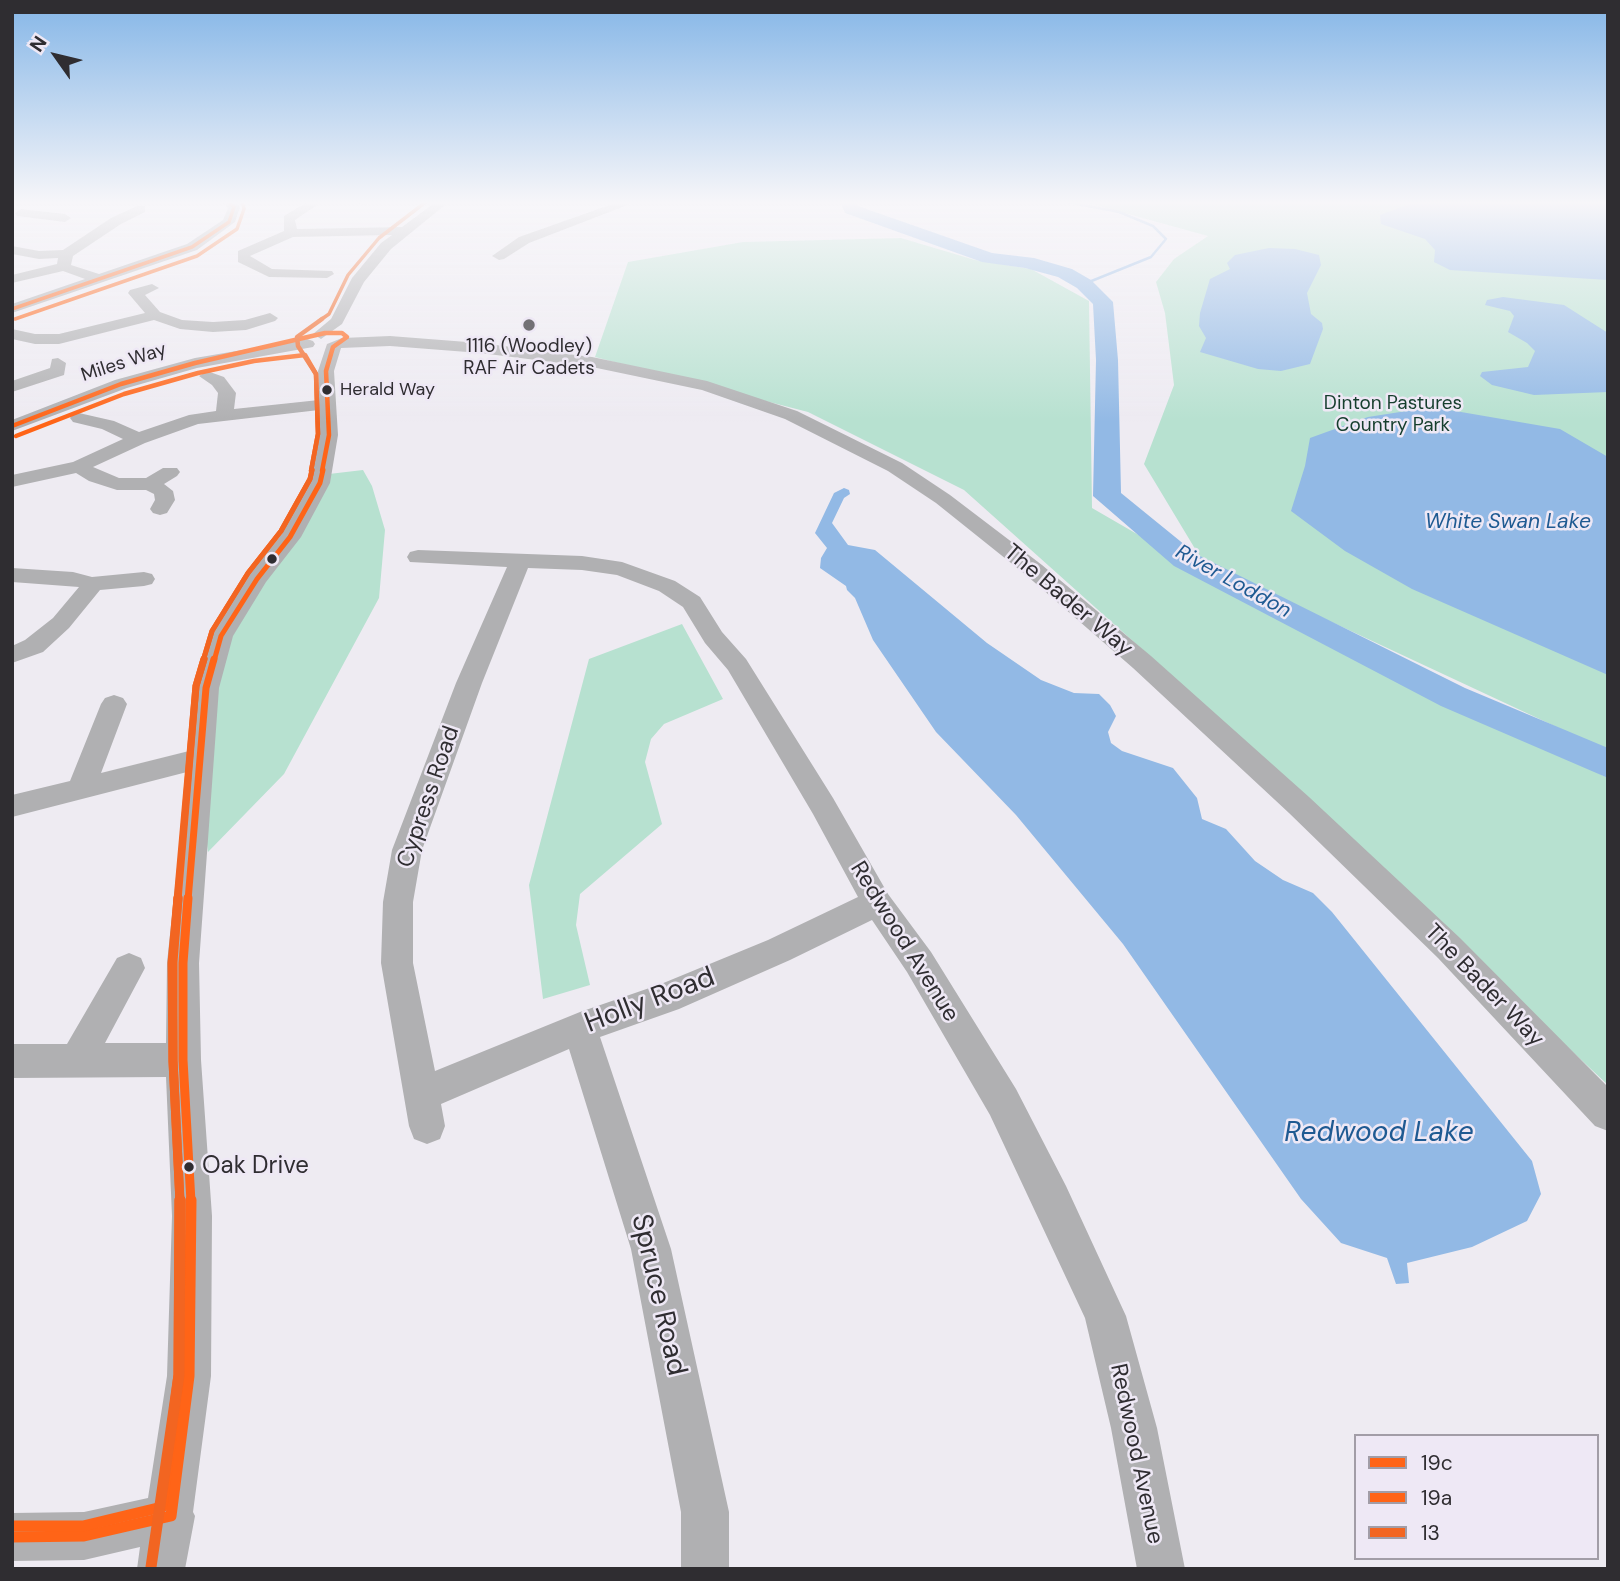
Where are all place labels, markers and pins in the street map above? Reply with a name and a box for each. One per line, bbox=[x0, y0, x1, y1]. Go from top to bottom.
marker: 1116 (Woodley) RAF Air Cadets bbox=[521, 317, 537, 333]
place label: 1116 (Woodley) RAF Air Cadets bbox=[463, 336, 595, 380]
place label: Herald Way bbox=[340, 379, 435, 401]
marker: Herald Way bbox=[320, 383, 334, 397]
unlabelled marker bbox=[265, 552, 279, 566]
place label: Oak Drive bbox=[202, 1153, 309, 1181]
marker: Oak Drive bbox=[182, 1160, 196, 1174]

